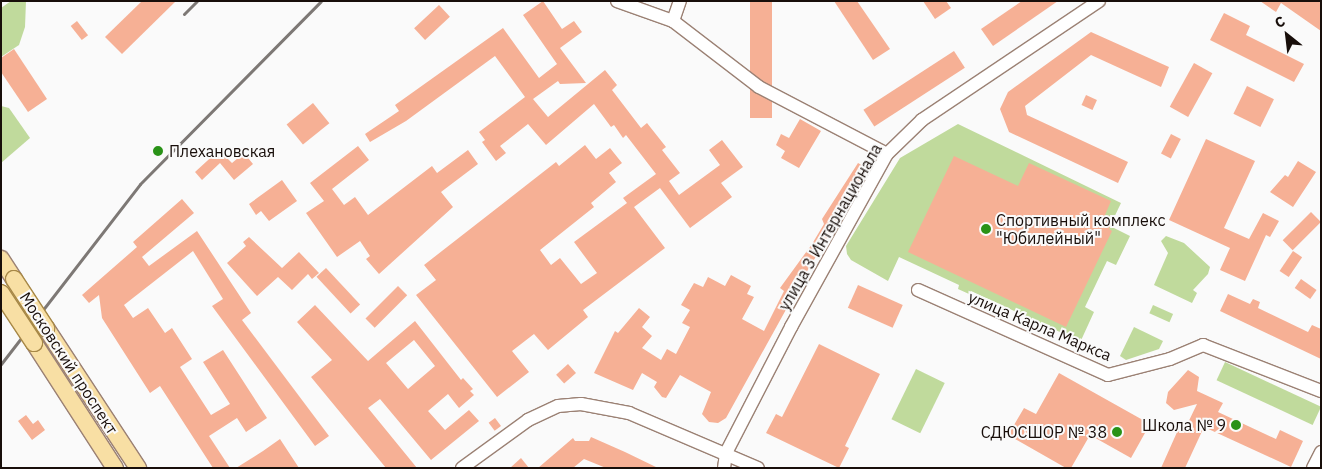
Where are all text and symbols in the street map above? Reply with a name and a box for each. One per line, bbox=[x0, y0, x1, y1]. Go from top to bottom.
north arrow bbox=[1262, 10, 1312, 60]
text: С bbox=[1271, 12, 1288, 32]
street label: улица 3 Интернационала bbox=[774, 140, 886, 314]
place label: Плехановская bbox=[169, 141, 275, 161]
marker: Плехановская bbox=[151, 144, 165, 158]
place label: Спортивный комплекс "Юбилейный" bbox=[996, 210, 1165, 248]
marker: Спортивный комплекс "Юбилейный" bbox=[980, 223, 992, 235]
street label: улица Карла Маркса bbox=[966, 287, 1114, 365]
street label: Московский проспект bbox=[16, 288, 122, 438]
place label: Школа № 9 bbox=[1142, 415, 1226, 435]
marker: Школа № 9 bbox=[1230, 419, 1242, 431]
place label: СДЮСШОР № 38 bbox=[981, 422, 1107, 442]
marker: СДЮСШОР № 38 bbox=[1111, 426, 1123, 438]

